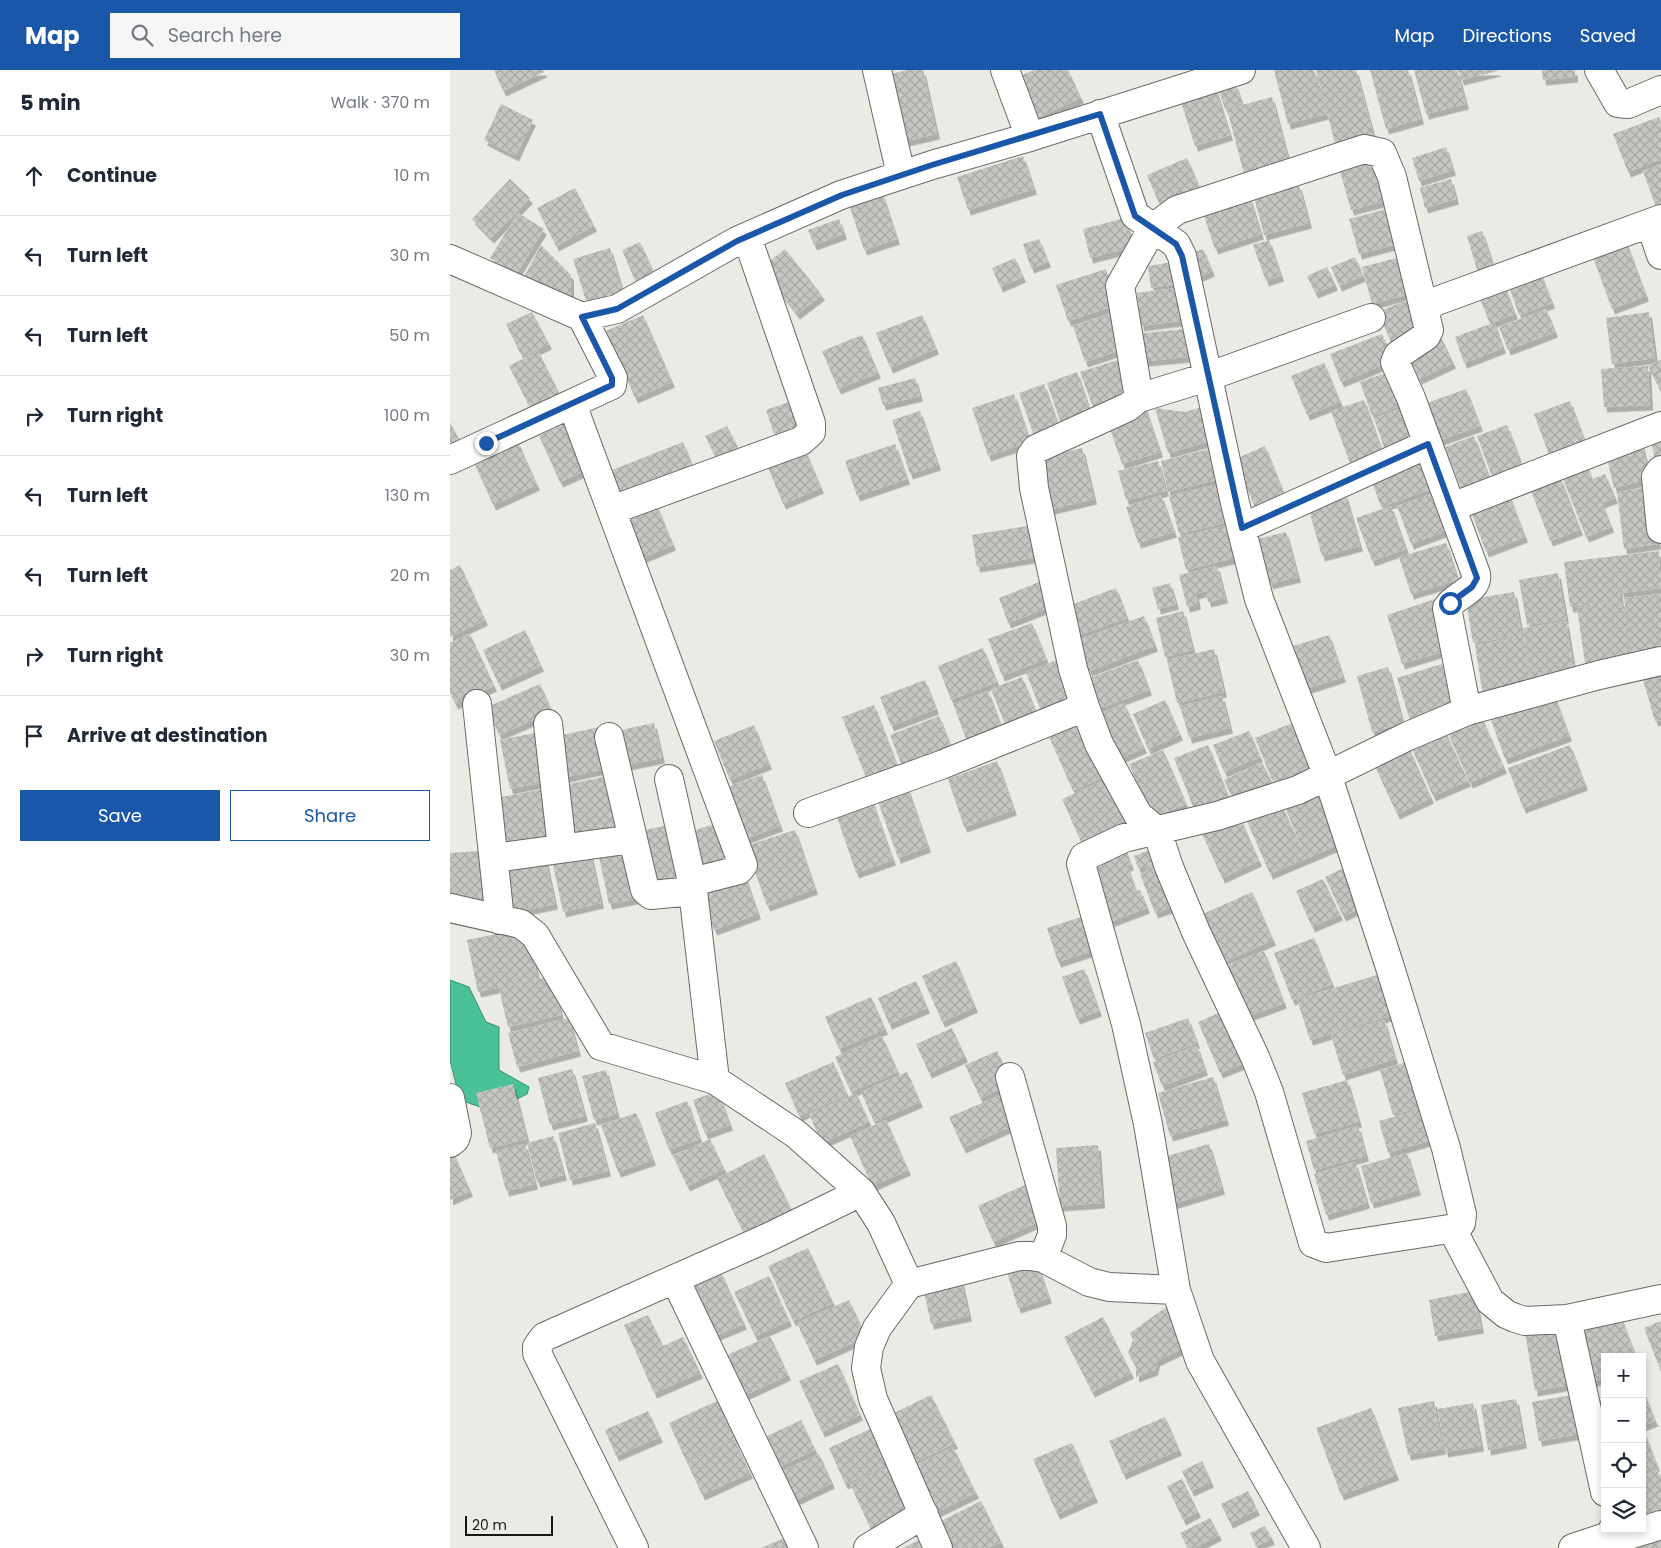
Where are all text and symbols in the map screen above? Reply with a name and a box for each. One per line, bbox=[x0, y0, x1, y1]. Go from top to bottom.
search box bbox=[110, 13, 460, 58]
text: Map bbox=[25, 19, 80, 52]
icon: search bbox=[128, 21, 156, 49]
text: Search here bbox=[168, 22, 282, 49]
text: Map bbox=[1395, 23, 1434, 48]
text: Directions bbox=[1462, 23, 1552, 48]
text: Saved bbox=[1580, 23, 1636, 48]
text: 5 min bbox=[20, 88, 81, 117]
text: Walk · 370 m bbox=[330, 91, 430, 114]
icon: ahead bbox=[20, 162, 48, 190]
text: Continue bbox=[67, 162, 157, 189]
text: 10 m bbox=[394, 164, 430, 187]
icon: left bbox=[20, 242, 48, 270]
text: Turn left bbox=[67, 242, 148, 269]
text: 30 m bbox=[390, 244, 430, 267]
icon: left bbox=[20, 322, 48, 350]
text: Turn left bbox=[67, 322, 148, 349]
text: 50 m bbox=[389, 324, 430, 347]
icon: right bbox=[20, 402, 48, 430]
text: Turn right bbox=[67, 402, 163, 429]
text: 100 m bbox=[384, 404, 430, 427]
route end bbox=[475, 432, 498, 455]
icon: left bbox=[20, 482, 48, 510]
text: Turn left bbox=[67, 482, 148, 509]
text: 130 m bbox=[385, 484, 430, 507]
icon: left bbox=[20, 562, 48, 590]
text: Turn left bbox=[67, 562, 148, 589]
text: 20 m bbox=[390, 564, 430, 587]
route start bbox=[1439, 592, 1462, 615]
icon: right bbox=[20, 642, 48, 670]
text: Turn right bbox=[67, 642, 163, 669]
text: 30 m bbox=[390, 644, 430, 667]
icon: arrive bbox=[20, 722, 48, 750]
text: Arrive at destination bbox=[67, 722, 268, 749]
button: Save bbox=[20, 790, 220, 841]
button: Share bbox=[230, 790, 430, 841]
map controls bbox=[1601, 1353, 1646, 1533]
button: + bbox=[1601, 1353, 1646, 1398]
button: − bbox=[1601, 1398, 1646, 1443]
button: locate bbox=[1601, 1443, 1646, 1488]
button: layers bbox=[1601, 1488, 1646, 1533]
scale bar bbox=[465, 1513, 552, 1536]
text: 20 m bbox=[472, 1515, 507, 1535]

